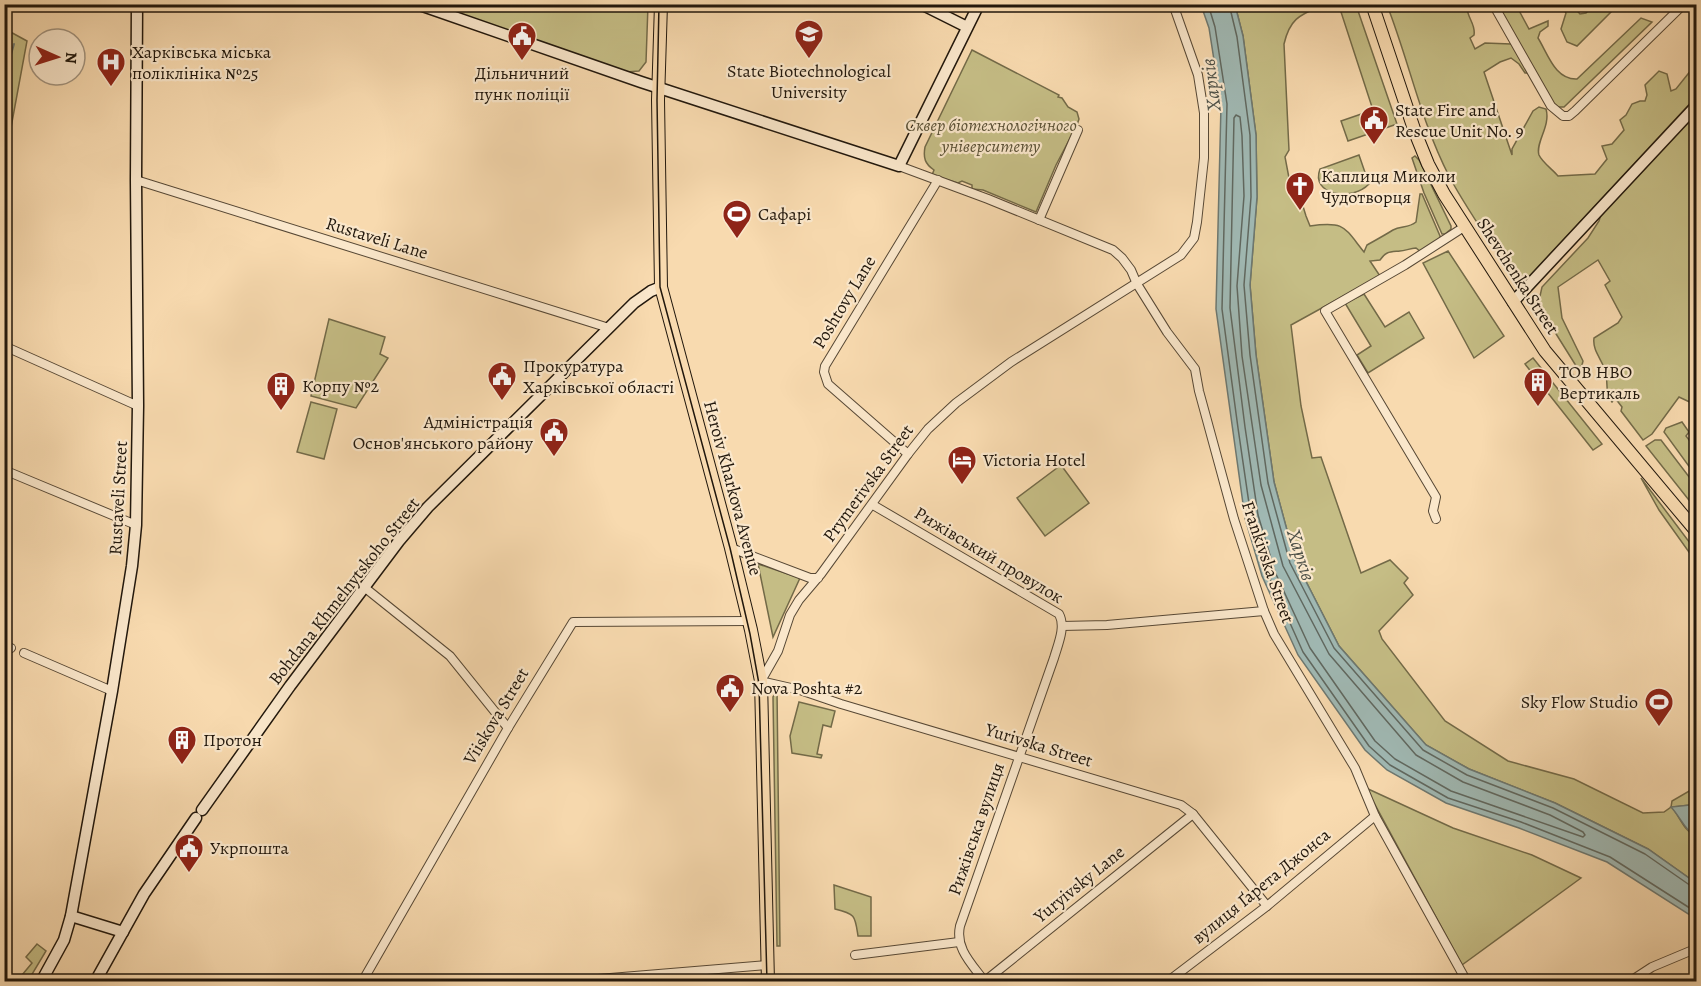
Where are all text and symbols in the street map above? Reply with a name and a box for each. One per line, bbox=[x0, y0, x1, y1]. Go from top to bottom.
school or university icon: State Biotechnological University bbox=[793, 18, 825, 60]
public building icon: Дільничний пунк поліції bbox=[506, 20, 538, 62]
north arrow bbox=[27, 27, 87, 87]
place label: Харківська міська поліклініка №25 bbox=[132, 40, 272, 85]
hospital icon: Харківська міська поліклініка №25 bbox=[95, 46, 127, 88]
text: N bbox=[60, 51, 82, 64]
water label: Харків bbox=[1194, 57, 1228, 114]
place label: State Biotechnological University bbox=[727, 59, 892, 104]
place label: Дільничний пунк поліції bbox=[474, 61, 570, 106]
place label: State Fire and Rescue Unit No. 9 bbox=[1395, 98, 1524, 143]
public building icon: State Fire and Rescue Unit No. 9 bbox=[1358, 104, 1390, 146]
park label: Сквер біотехнологічного університету bbox=[905, 113, 1077, 158]
place label: Каплиця Миколи Чудотворця bbox=[1321, 164, 1456, 209]
church icon: Каплиця Миколи Чудотворця bbox=[1284, 170, 1316, 212]
sports icon: Сафарі bbox=[721, 198, 753, 240]
place label: Сафарі bbox=[758, 202, 811, 226]
street label: Rustaveli Lane bbox=[323, 211, 431, 265]
street label: Shevchenka Street bbox=[1471, 213, 1565, 339]
street label: Poshtovy Lane bbox=[807, 251, 881, 353]
place label: Прокуратура Харківської області bbox=[523, 354, 674, 399]
public building icon: Прокуратура Харківської області bbox=[486, 360, 518, 402]
place label: ТОВ НВО Вертикаль bbox=[1559, 360, 1640, 405]
building icon: ТОВ НВО Вертикаль bbox=[1522, 366, 1554, 408]
building icon: Корпу №2 bbox=[265, 370, 297, 412]
place label: Корпу №2 bbox=[302, 374, 380, 398]
street label: Heroiv Kharkova Avenue bbox=[698, 398, 768, 578]
place label: Адміністрація Основ'янського району bbox=[353, 410, 534, 455]
public building icon: Адміністрація Основ'янського району bbox=[538, 416, 570, 458]
street label: Prymerivska Street bbox=[817, 419, 919, 547]
street label: Rustaveli Street bbox=[103, 440, 133, 556]
hotel icon: Victoria Hotel bbox=[946, 444, 978, 486]
place label: Victoria Hotel bbox=[982, 448, 1086, 472]
street label: Bohdana Khmelnytskoho Street bbox=[263, 492, 425, 690]
street label: Frankivska Street bbox=[1236, 498, 1300, 626]
street label: Рижівський провулок bbox=[910, 501, 1068, 609]
water label: Харків bbox=[1280, 525, 1322, 585]
street label: Viiskova Street bbox=[457, 663, 534, 770]
public building icon: Nova Poshta #2 bbox=[714, 672, 746, 714]
place label: Nova Poshta #2 bbox=[751, 676, 863, 700]
sports icon: Sky Flow Studio bbox=[1643, 686, 1675, 728]
place label: Sky Flow Studio bbox=[1521, 690, 1638, 714]
street label: Yurivska Street bbox=[982, 717, 1096, 773]
building icon: Протон bbox=[166, 724, 198, 766]
place label: Протон bbox=[203, 728, 262, 752]
street label: Рижівська вулиця bbox=[942, 759, 1010, 899]
street label: вулиця Ґарета Джонса bbox=[1187, 822, 1336, 949]
public building icon: Укрпошта bbox=[173, 832, 205, 874]
place label: Укрпошта bbox=[210, 836, 290, 860]
street label: Yuryivsky Lane bbox=[1028, 840, 1129, 929]

